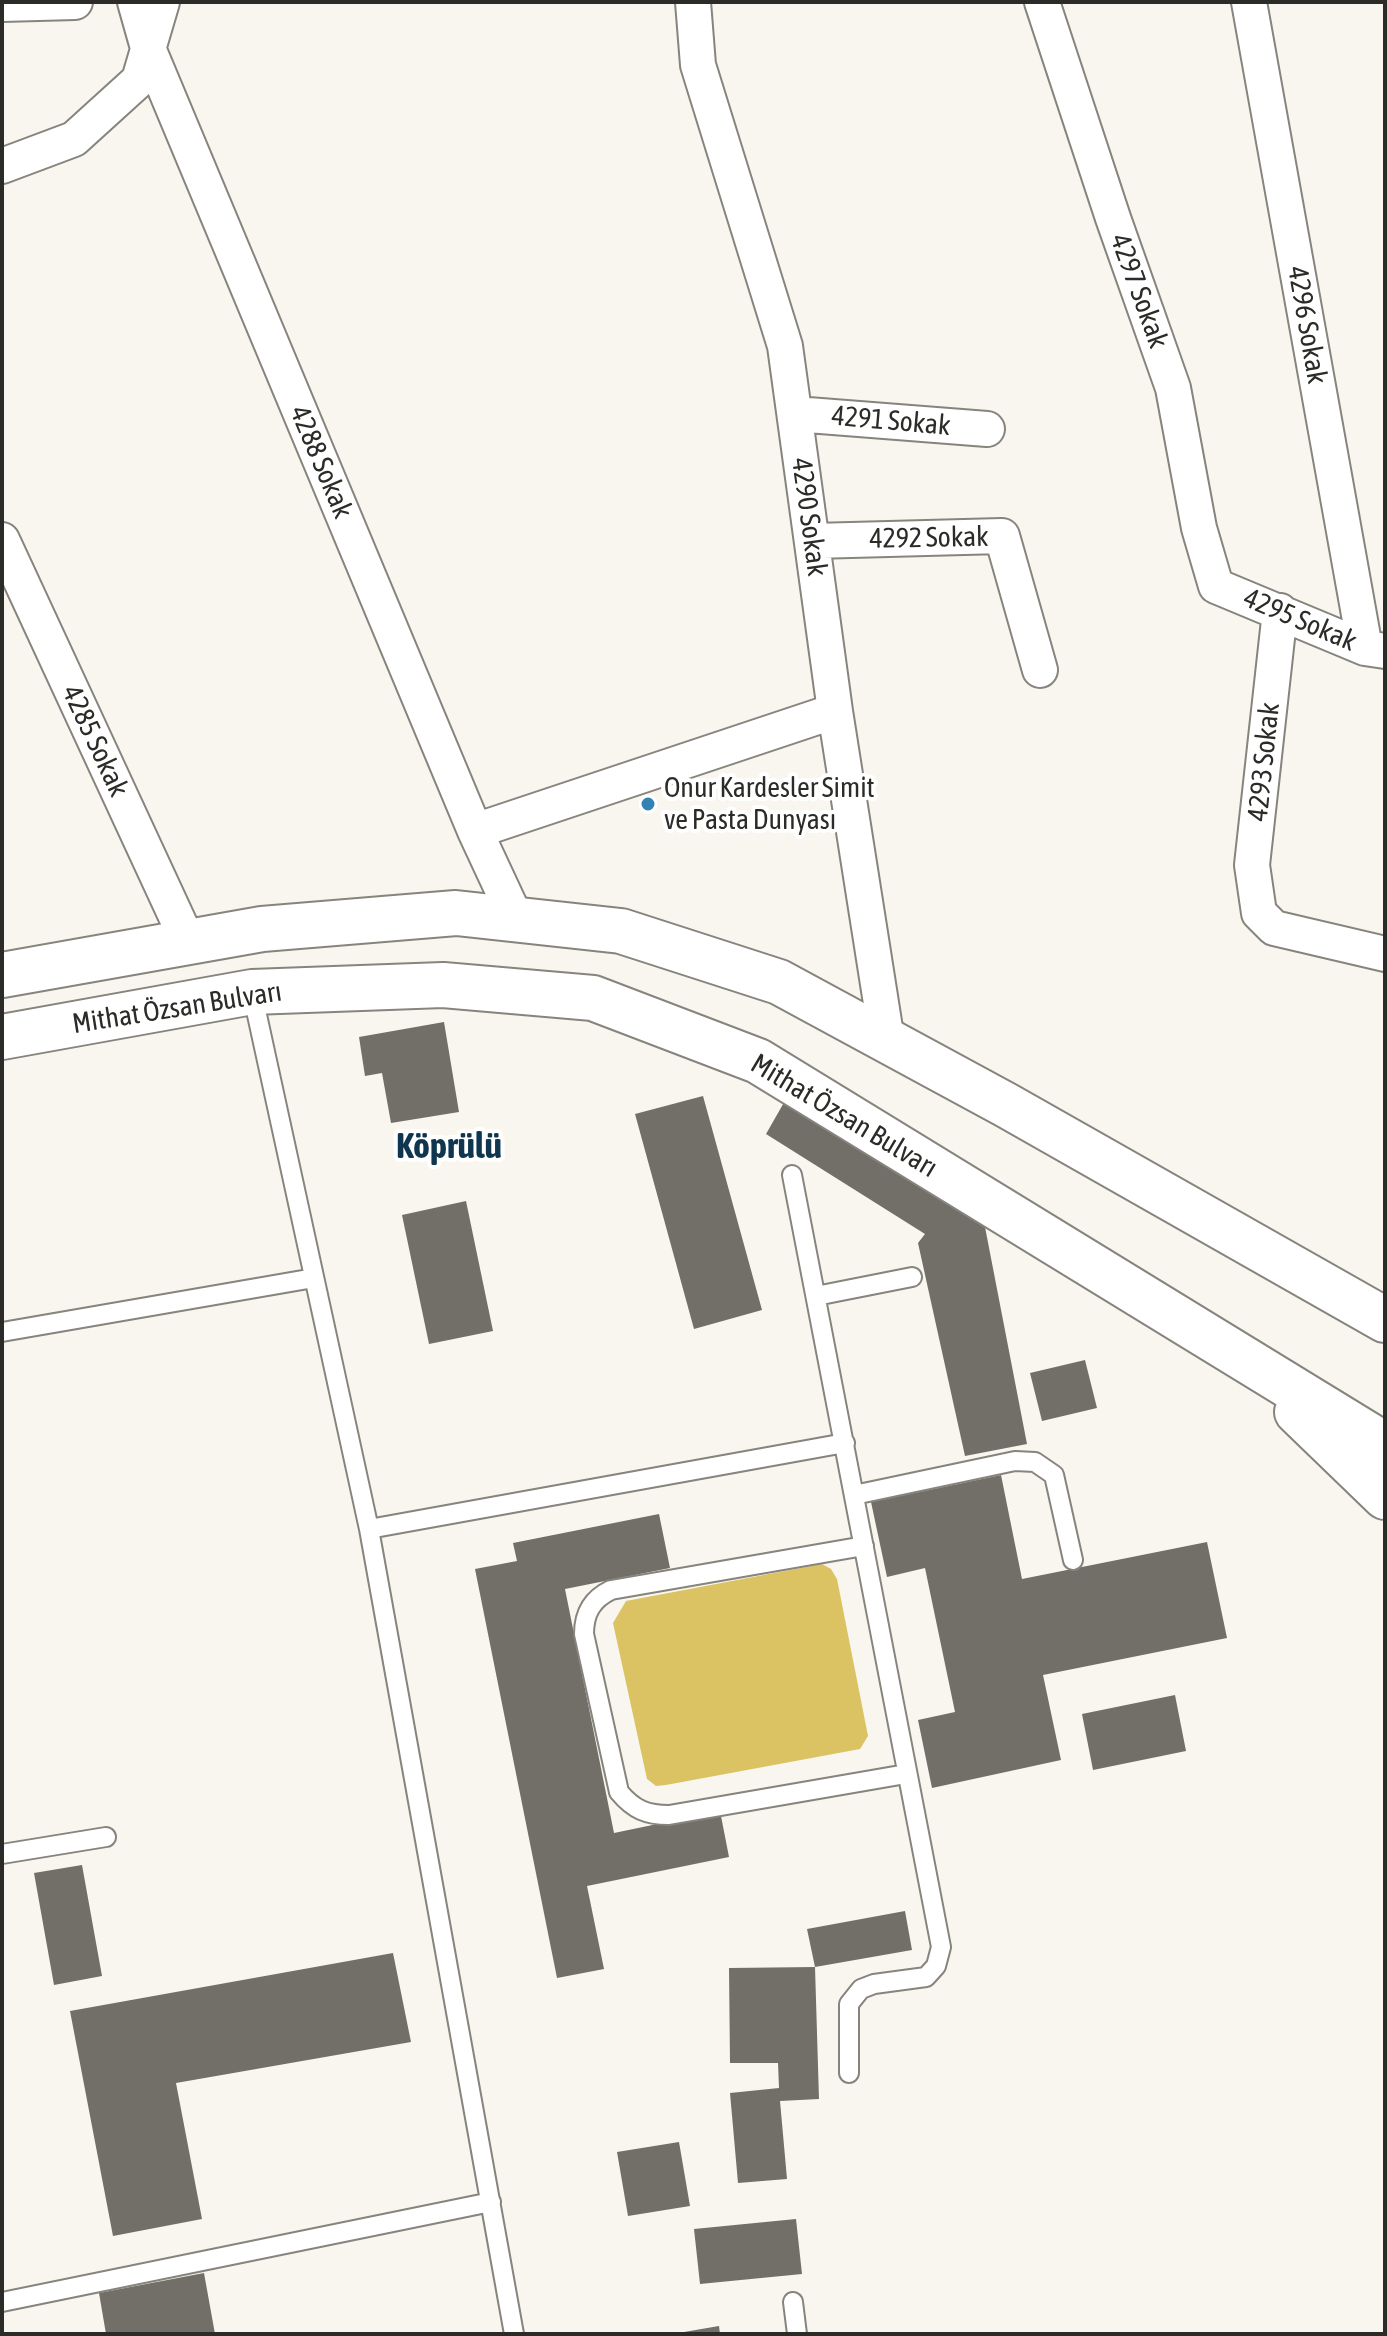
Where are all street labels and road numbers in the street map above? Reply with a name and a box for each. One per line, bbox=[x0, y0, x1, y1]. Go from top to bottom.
street label: 4297 Sokak bbox=[1103, 229, 1175, 353]
street label: 4296 Sokak bbox=[1280, 263, 1334, 387]
street label: 4291 Sokak bbox=[830, 399, 952, 443]
street label: 4288 Sokak bbox=[282, 401, 360, 523]
street label: 4290 Sokak bbox=[784, 456, 834, 578]
street label: 4292 Sokak bbox=[869, 520, 989, 556]
street label: 4295 Sokak bbox=[1239, 581, 1361, 659]
street label: 4285 Sokak bbox=[55, 680, 135, 802]
street label: 4293 Sokak bbox=[1241, 701, 1287, 823]
street label: Mithat Özsan Bulvarı bbox=[70, 975, 284, 1041]
street label: Mithat Özsan Bulvarı bbox=[745, 1047, 943, 1185]

